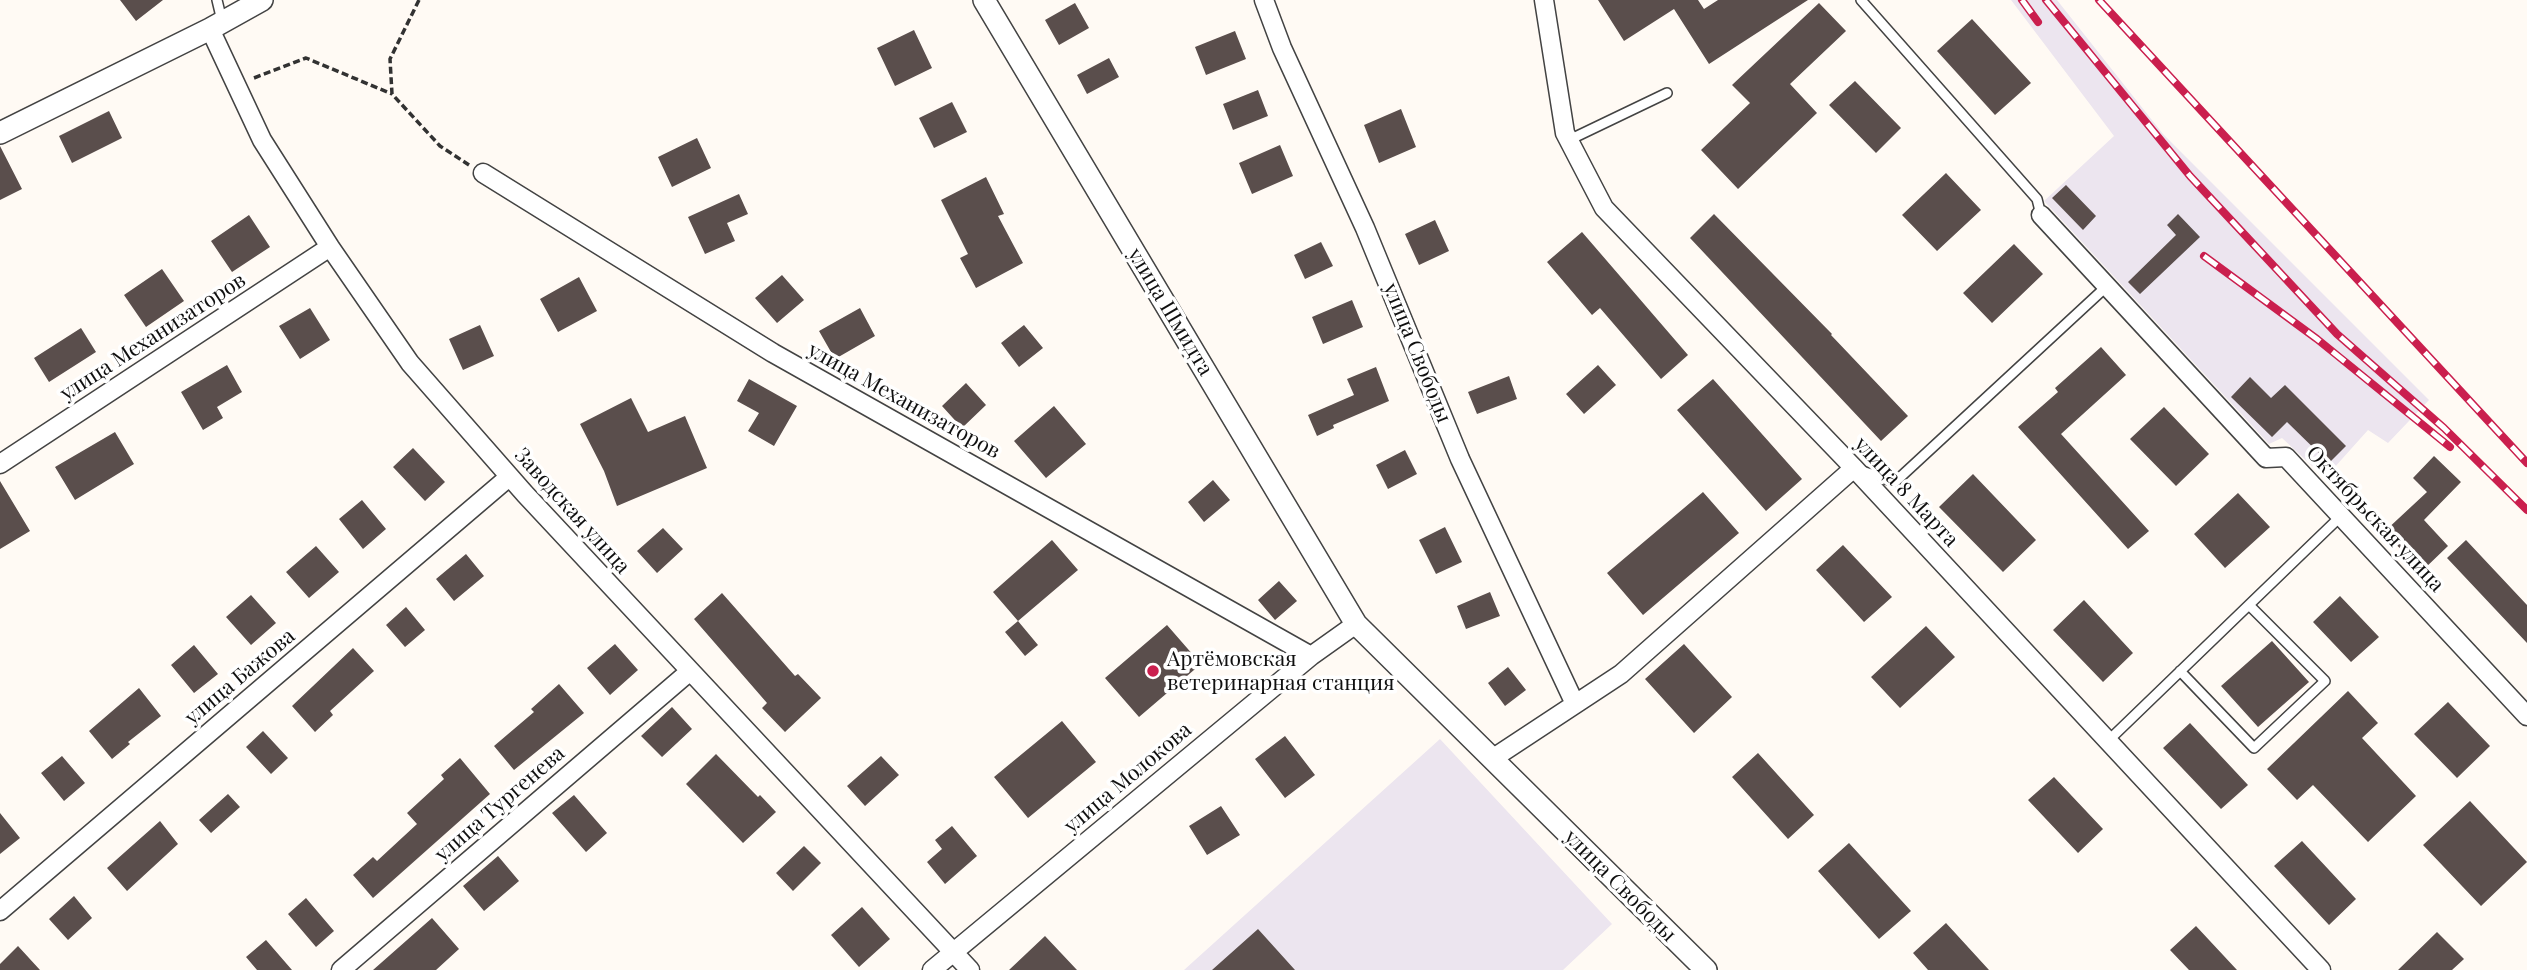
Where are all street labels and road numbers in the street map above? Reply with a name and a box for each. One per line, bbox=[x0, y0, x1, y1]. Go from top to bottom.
street label: улица Шмидта bbox=[1122, 244, 1218, 380]
street label: улица Механизаторов bbox=[56, 268, 250, 406]
street label: улица Свободы bbox=[1378, 280, 1456, 426]
street label: улица Механизаторов bbox=[803, 338, 1005, 464]
street label: улица 8 Марта bbox=[1849, 432, 1963, 552]
street label: Октябрьская улица bbox=[2301, 441, 2449, 597]
street label: Заводская улица bbox=[509, 443, 635, 579]
street label: улица Бажова bbox=[180, 624, 300, 730]
street label: улица Молокова bbox=[1059, 717, 1197, 839]
street label: улица Тургенева bbox=[430, 741, 570, 867]
street label: улица Свободы bbox=[1559, 825, 1681, 947]

